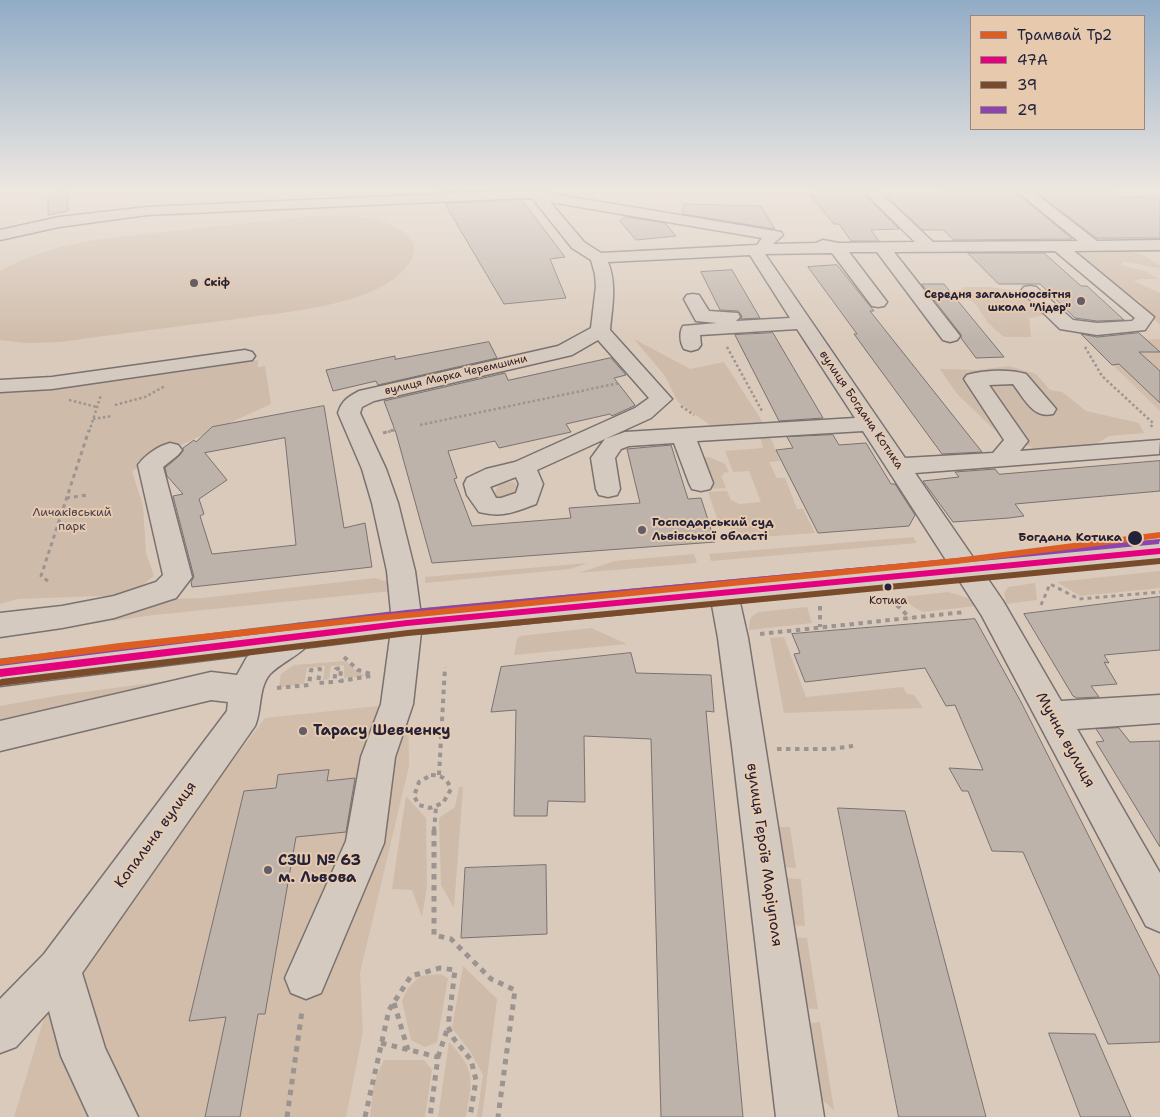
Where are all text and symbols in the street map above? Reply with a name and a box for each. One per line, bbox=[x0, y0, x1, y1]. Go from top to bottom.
legend bbox=[970, 15, 1145, 130]
text: Трамвай Тр2 bbox=[1017, 25, 1112, 45]
text: 47А bbox=[1017, 50, 1048, 70]
text: 39 bbox=[1017, 75, 1037, 95]
text: 29 bbox=[1017, 100, 1037, 120]
place label: Скіф bbox=[204, 276, 230, 290]
marker: Скіф bbox=[188, 277, 200, 289]
place label: Середня загальноосвітня школа "Лідер" bbox=[924, 288, 1071, 314]
marker: Середня загальноосвітня школа "Лідер" bbox=[1075, 295, 1087, 307]
street label: вулиця Богдана Котика bbox=[816, 348, 906, 472]
street label: вулиця Марка Черемшини bbox=[383, 352, 529, 398]
park label: Личаківський парк bbox=[33, 506, 111, 534]
place label: Господарський суд Львівської області bbox=[652, 516, 774, 544]
marker: Господарський суд Львівської області bbox=[636, 524, 648, 536]
marker: Богдана Котика bbox=[1126, 529, 1144, 547]
place label: Богдана Котика bbox=[1018, 531, 1122, 545]
marker: Котика bbox=[883, 582, 893, 592]
place label: Котика bbox=[869, 594, 907, 608]
street label: Мучна вулиця bbox=[1031, 689, 1099, 791]
place label: Тарасу Шевченку bbox=[313, 722, 450, 740]
marker: Тарасу Шевченку bbox=[297, 725, 309, 737]
street label: вулиця Героїв Маріуполя bbox=[742, 762, 786, 948]
street label: Копальна вулиця bbox=[111, 778, 201, 892]
place label: СЗШ № 63 м. Львова bbox=[278, 852, 361, 887]
marker: СЗШ № 63 м. Львова bbox=[262, 864, 274, 876]

